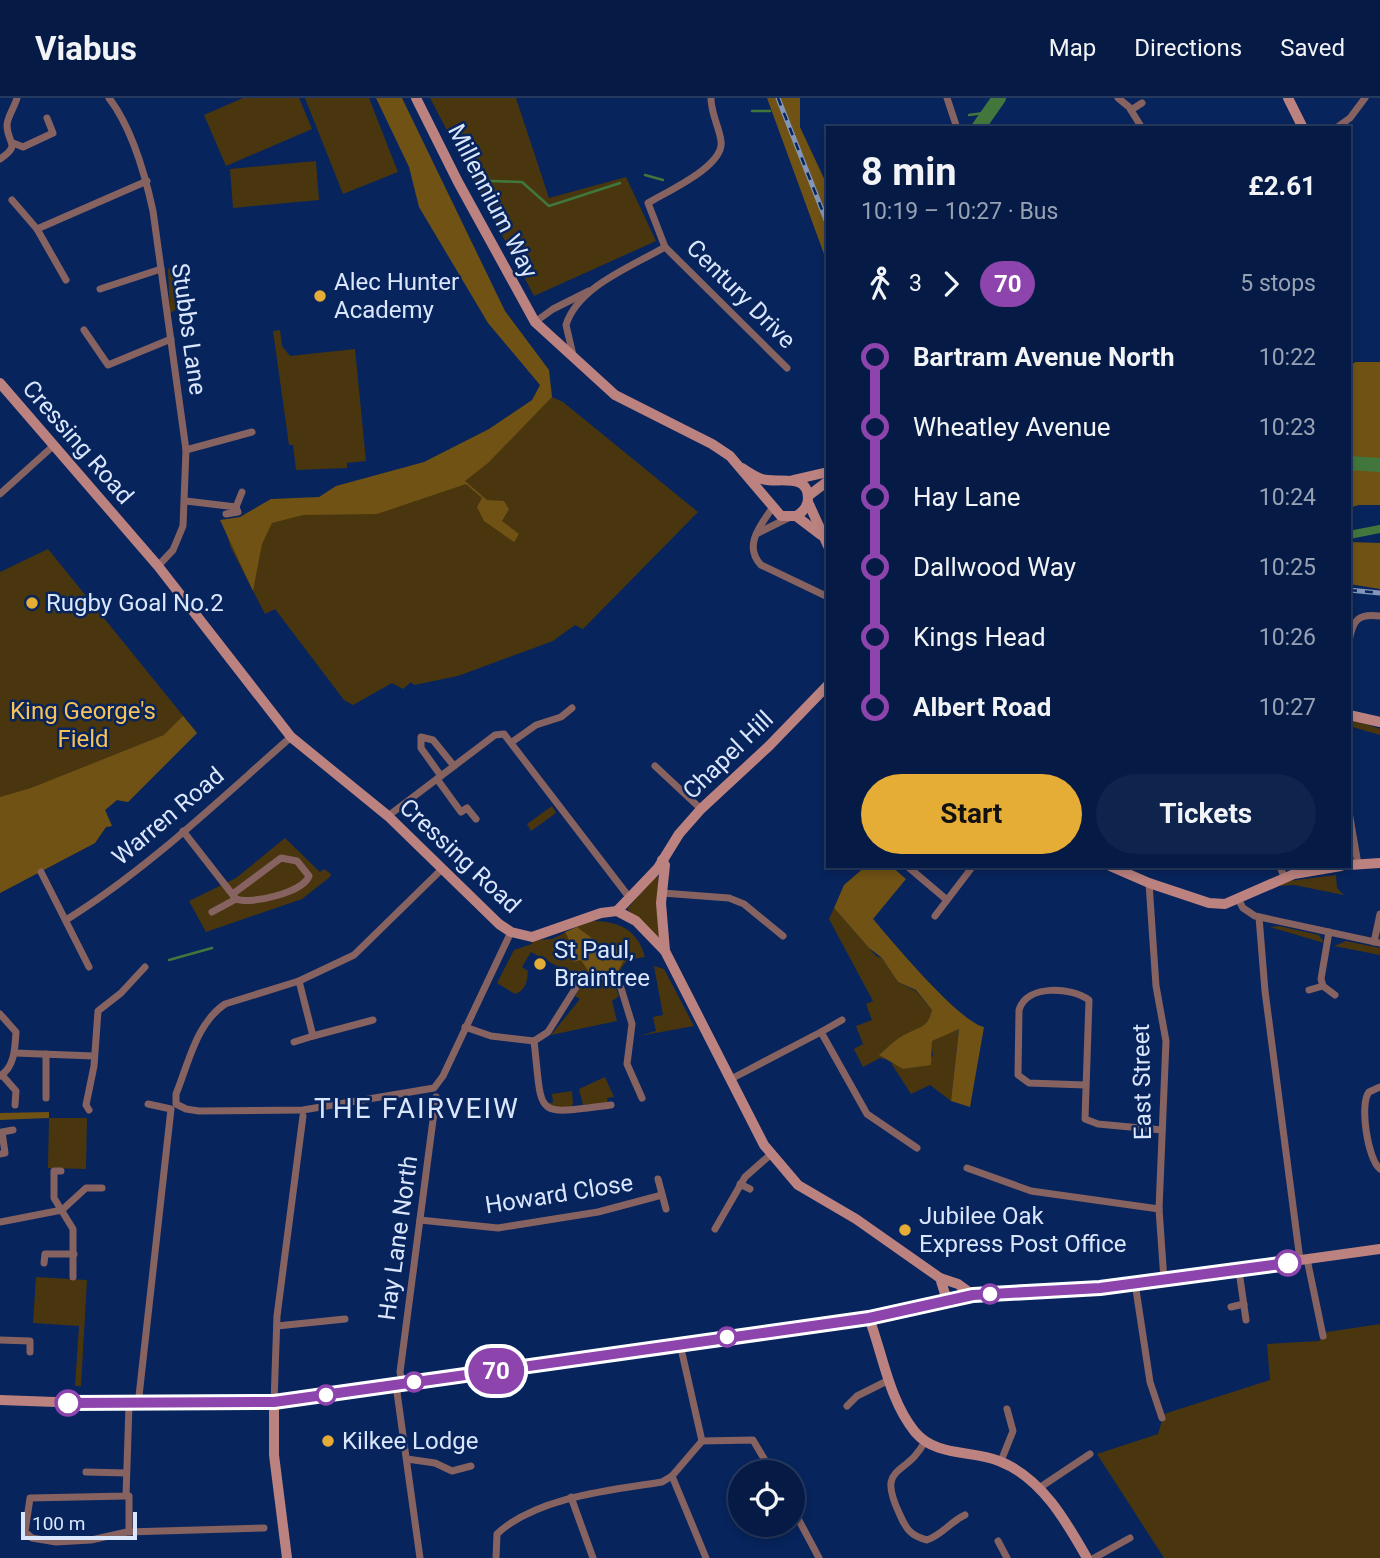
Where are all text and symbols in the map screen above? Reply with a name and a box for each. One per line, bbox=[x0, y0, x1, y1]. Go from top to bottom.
text: Viabus bbox=[35, 29, 137, 68]
text: Map bbox=[1049, 34, 1096, 62]
text: Directions bbox=[1134, 34, 1242, 62]
text: Saved bbox=[1280, 34, 1345, 62]
street label: Millennium Way bbox=[442, 119, 544, 283]
text: 8 min bbox=[861, 150, 957, 194]
text: £2.61 bbox=[1248, 171, 1316, 201]
text: 10:19 – 10:27 · Bus bbox=[861, 198, 1058, 225]
street label: Century Drive bbox=[681, 234, 801, 354]
street label: Stubbs Lane bbox=[166, 261, 212, 397]
icon: walk bbox=[861, 265, 899, 303]
icon: forward bbox=[932, 265, 970, 303]
place label: Alec Hunter Academy bbox=[334, 268, 459, 324]
text: 3 bbox=[909, 270, 922, 297]
text: 70 bbox=[994, 270, 1021, 298]
text: 5 stops bbox=[1240, 270, 1316, 297]
marker: Alec Hunter Academy bbox=[312, 288, 328, 304]
text: Bartram Avenue North bbox=[913, 342, 1175, 372]
text: 10:22 bbox=[1259, 344, 1316, 371]
street label: Cressing Road bbox=[17, 374, 139, 510]
text: Wheatley Avenue bbox=[913, 412, 1111, 442]
text: 10:23 bbox=[1259, 414, 1316, 441]
text: Hay Lane bbox=[913, 482, 1021, 512]
text: 10:24 bbox=[1259, 484, 1316, 511]
text: Dallwood Way bbox=[913, 552, 1076, 582]
text: 10:25 bbox=[1259, 554, 1316, 581]
place label: Rugby Goal No.2 bbox=[46, 589, 224, 617]
marker: Rugby Goal No.2 bbox=[24, 595, 40, 611]
text: Kings Head bbox=[913, 622, 1046, 652]
text: 10:26 bbox=[1259, 624, 1316, 651]
text: Albert Road bbox=[913, 692, 1051, 722]
text: 10:27 bbox=[1259, 694, 1316, 721]
park label: King George's Field bbox=[10, 697, 156, 753]
street label: Chapel Hill bbox=[677, 705, 779, 805]
street label: Warren Road bbox=[107, 761, 229, 871]
button: Start bbox=[861, 774, 1082, 854]
button: Tickets bbox=[1096, 774, 1316, 854]
street label: Cressing Road bbox=[394, 793, 526, 919]
place label: St Paul, Braintree bbox=[554, 936, 650, 992]
marker: St Paul, Braintree bbox=[532, 956, 548, 972]
street label: East Street bbox=[1127, 1024, 1157, 1140]
district label: THE FAIRVEIW bbox=[314, 1092, 520, 1125]
street label: Hay Lane North bbox=[373, 1154, 423, 1322]
street label: Howard Close bbox=[483, 1168, 635, 1220]
place label: Jubilee Oak Express Post Office bbox=[919, 1202, 1127, 1258]
marker: Jubilee Oak Express Post Office bbox=[897, 1222, 913, 1238]
unlabelled marker bbox=[1275, 1250, 1301, 1276]
unlabelled marker bbox=[980, 1284, 1000, 1304]
unlabelled marker bbox=[717, 1327, 737, 1347]
line badge: 70 bbox=[464, 1348, 528, 1394]
text: 70 bbox=[482, 1357, 510, 1385]
unlabelled marker bbox=[404, 1372, 424, 1392]
unlabelled marker bbox=[316, 1385, 336, 1405]
unlabelled marker bbox=[55, 1390, 81, 1416]
place label: Kilkee Lodge bbox=[342, 1427, 478, 1455]
marker: Kilkee Lodge bbox=[320, 1433, 336, 1449]
map controls bbox=[728, 1460, 805, 1537]
button: locate bbox=[728, 1460, 805, 1537]
scale bar bbox=[21, 1509, 136, 1541]
text: 100 m bbox=[32, 1512, 85, 1535]

